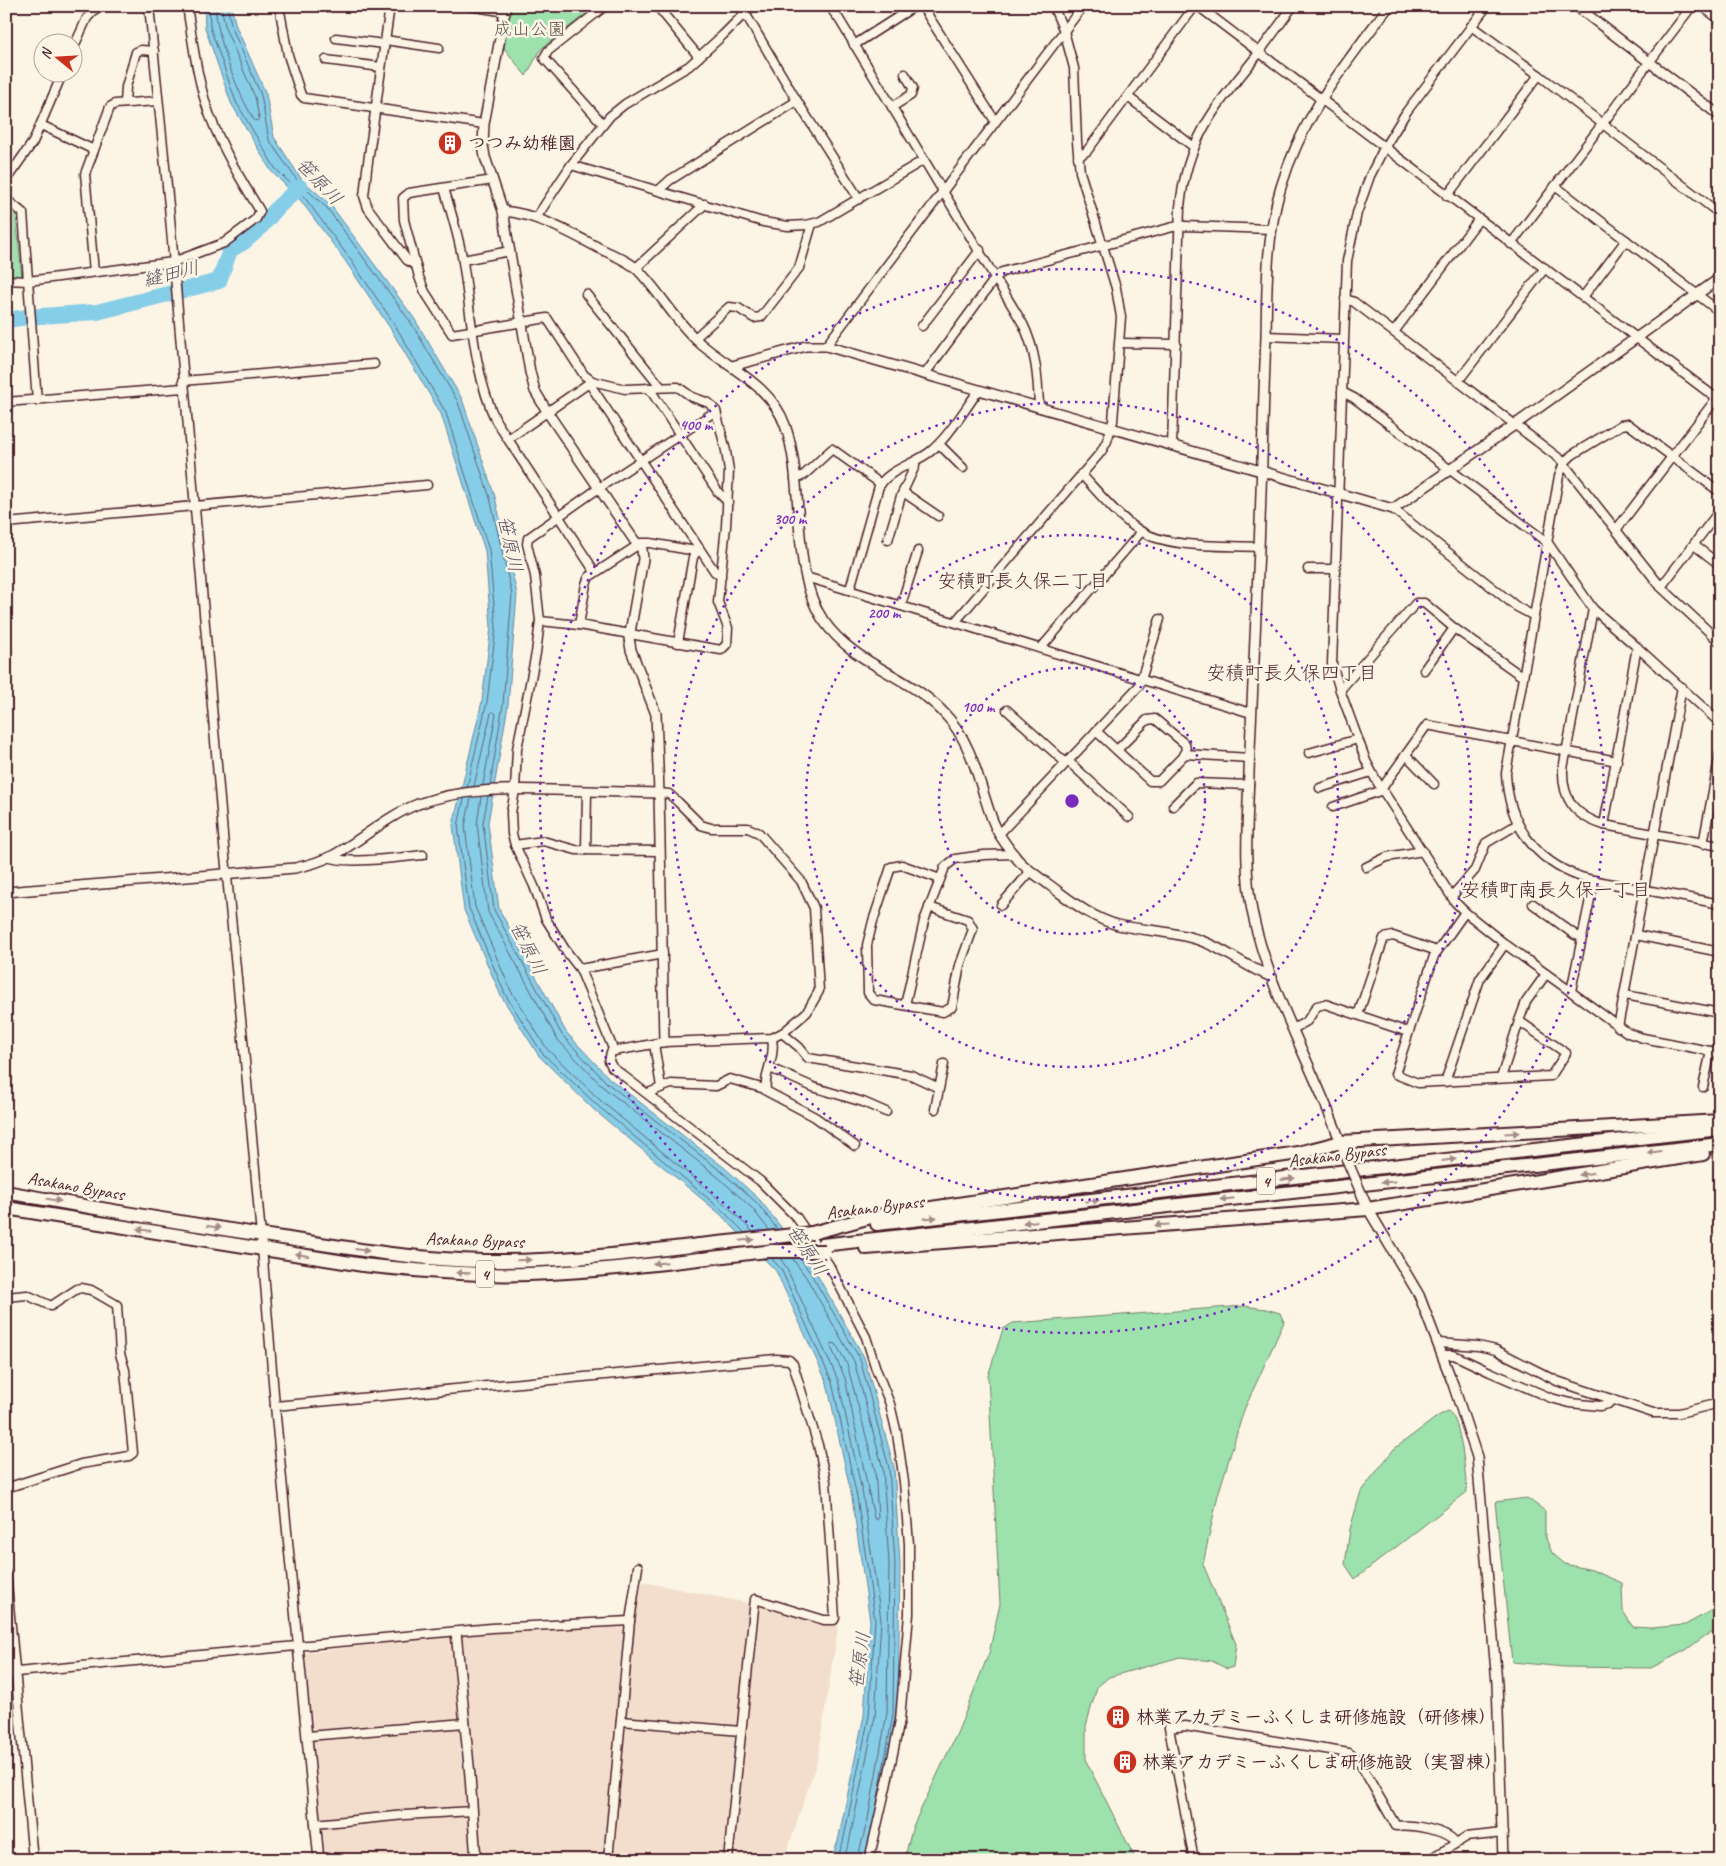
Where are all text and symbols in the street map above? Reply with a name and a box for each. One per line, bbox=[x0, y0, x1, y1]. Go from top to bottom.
park label: 成山公園 bbox=[494, 18, 566, 40]
north arrow bbox=[32, 32, 82, 82]
text: N bbox=[37, 45, 56, 61]
building icon: つつみ幼稚園 bbox=[437, 130, 463, 156]
place label: つつみ幼稚園 bbox=[468, 132, 576, 154]
water label: 笹原川 bbox=[291, 153, 348, 211]
water label: 縫田川 bbox=[141, 255, 202, 293]
text: 400 m bbox=[680, 416, 714, 435]
text: 300 m bbox=[774, 510, 808, 529]
water label: 笹原川 bbox=[492, 514, 528, 575]
district label: 安積町長久保二丁目 bbox=[937, 569, 1109, 593]
text: 200 m bbox=[868, 604, 902, 623]
district label: 安積町長久保四丁目 bbox=[1206, 661, 1378, 685]
text: 100 m bbox=[962, 698, 996, 717]
centre of rings bbox=[1063, 792, 1081, 810]
district label: 安積町南長久保一丁目 bbox=[1461, 878, 1651, 902]
water label: 笹原川 bbox=[504, 918, 552, 979]
one-way arrow bbox=[1504, 1129, 1520, 1137]
street label: Asakano Bypass bbox=[1287, 1138, 1389, 1172]
one-way arrow bbox=[1646, 1148, 1662, 1156]
one-way arrow bbox=[1442, 1156, 1458, 1164]
street label: Asakano Bypass bbox=[26, 1167, 128, 1206]
road number: 4 bbox=[1257, 1168, 1275, 1194]
one-way arrow bbox=[1577, 1171, 1593, 1179]
one-way arrow bbox=[1280, 1175, 1296, 1183]
one-way arrow bbox=[1380, 1178, 1396, 1186]
street label: Asakano Bypass bbox=[825, 1190, 927, 1224]
one-way arrow bbox=[1218, 1195, 1234, 1203]
one-way arrow bbox=[47, 1197, 63, 1205]
one-way arrow bbox=[1084, 1197, 1100, 1205]
one-way arrow bbox=[922, 1214, 938, 1222]
one-way arrow bbox=[1022, 1218, 1038, 1226]
water label: 笹原川 bbox=[782, 1220, 833, 1281]
one-way arrow bbox=[1154, 1222, 1170, 1230]
one-way arrow bbox=[207, 1224, 223, 1232]
one-way arrow bbox=[136, 1225, 152, 1233]
street label: Asakano Bypass bbox=[426, 1227, 526, 1253]
one-way arrow bbox=[739, 1236, 755, 1244]
one-way arrow bbox=[354, 1246, 370, 1254]
one-way arrow bbox=[293, 1251, 309, 1259]
one-way arrow bbox=[516, 1256, 532, 1264]
one-way arrow bbox=[652, 1259, 668, 1267]
road number: 4 bbox=[476, 1260, 494, 1288]
one-way arrow bbox=[455, 1269, 471, 1277]
water label: 笹原川 bbox=[844, 1630, 876, 1690]
building icon: 林業アカデミーふくしま研修施設（研修棟） bbox=[1105, 1704, 1131, 1730]
place label: 林業アカデミーふくしま研修施設（研修棟） bbox=[1136, 1706, 1496, 1728]
building icon: 林業アカデミーふくしま研修施設（実習棟） bbox=[1112, 1749, 1138, 1775]
place label: 林業アカデミーふくしま研修施設（実習棟） bbox=[1142, 1751, 1502, 1773]

